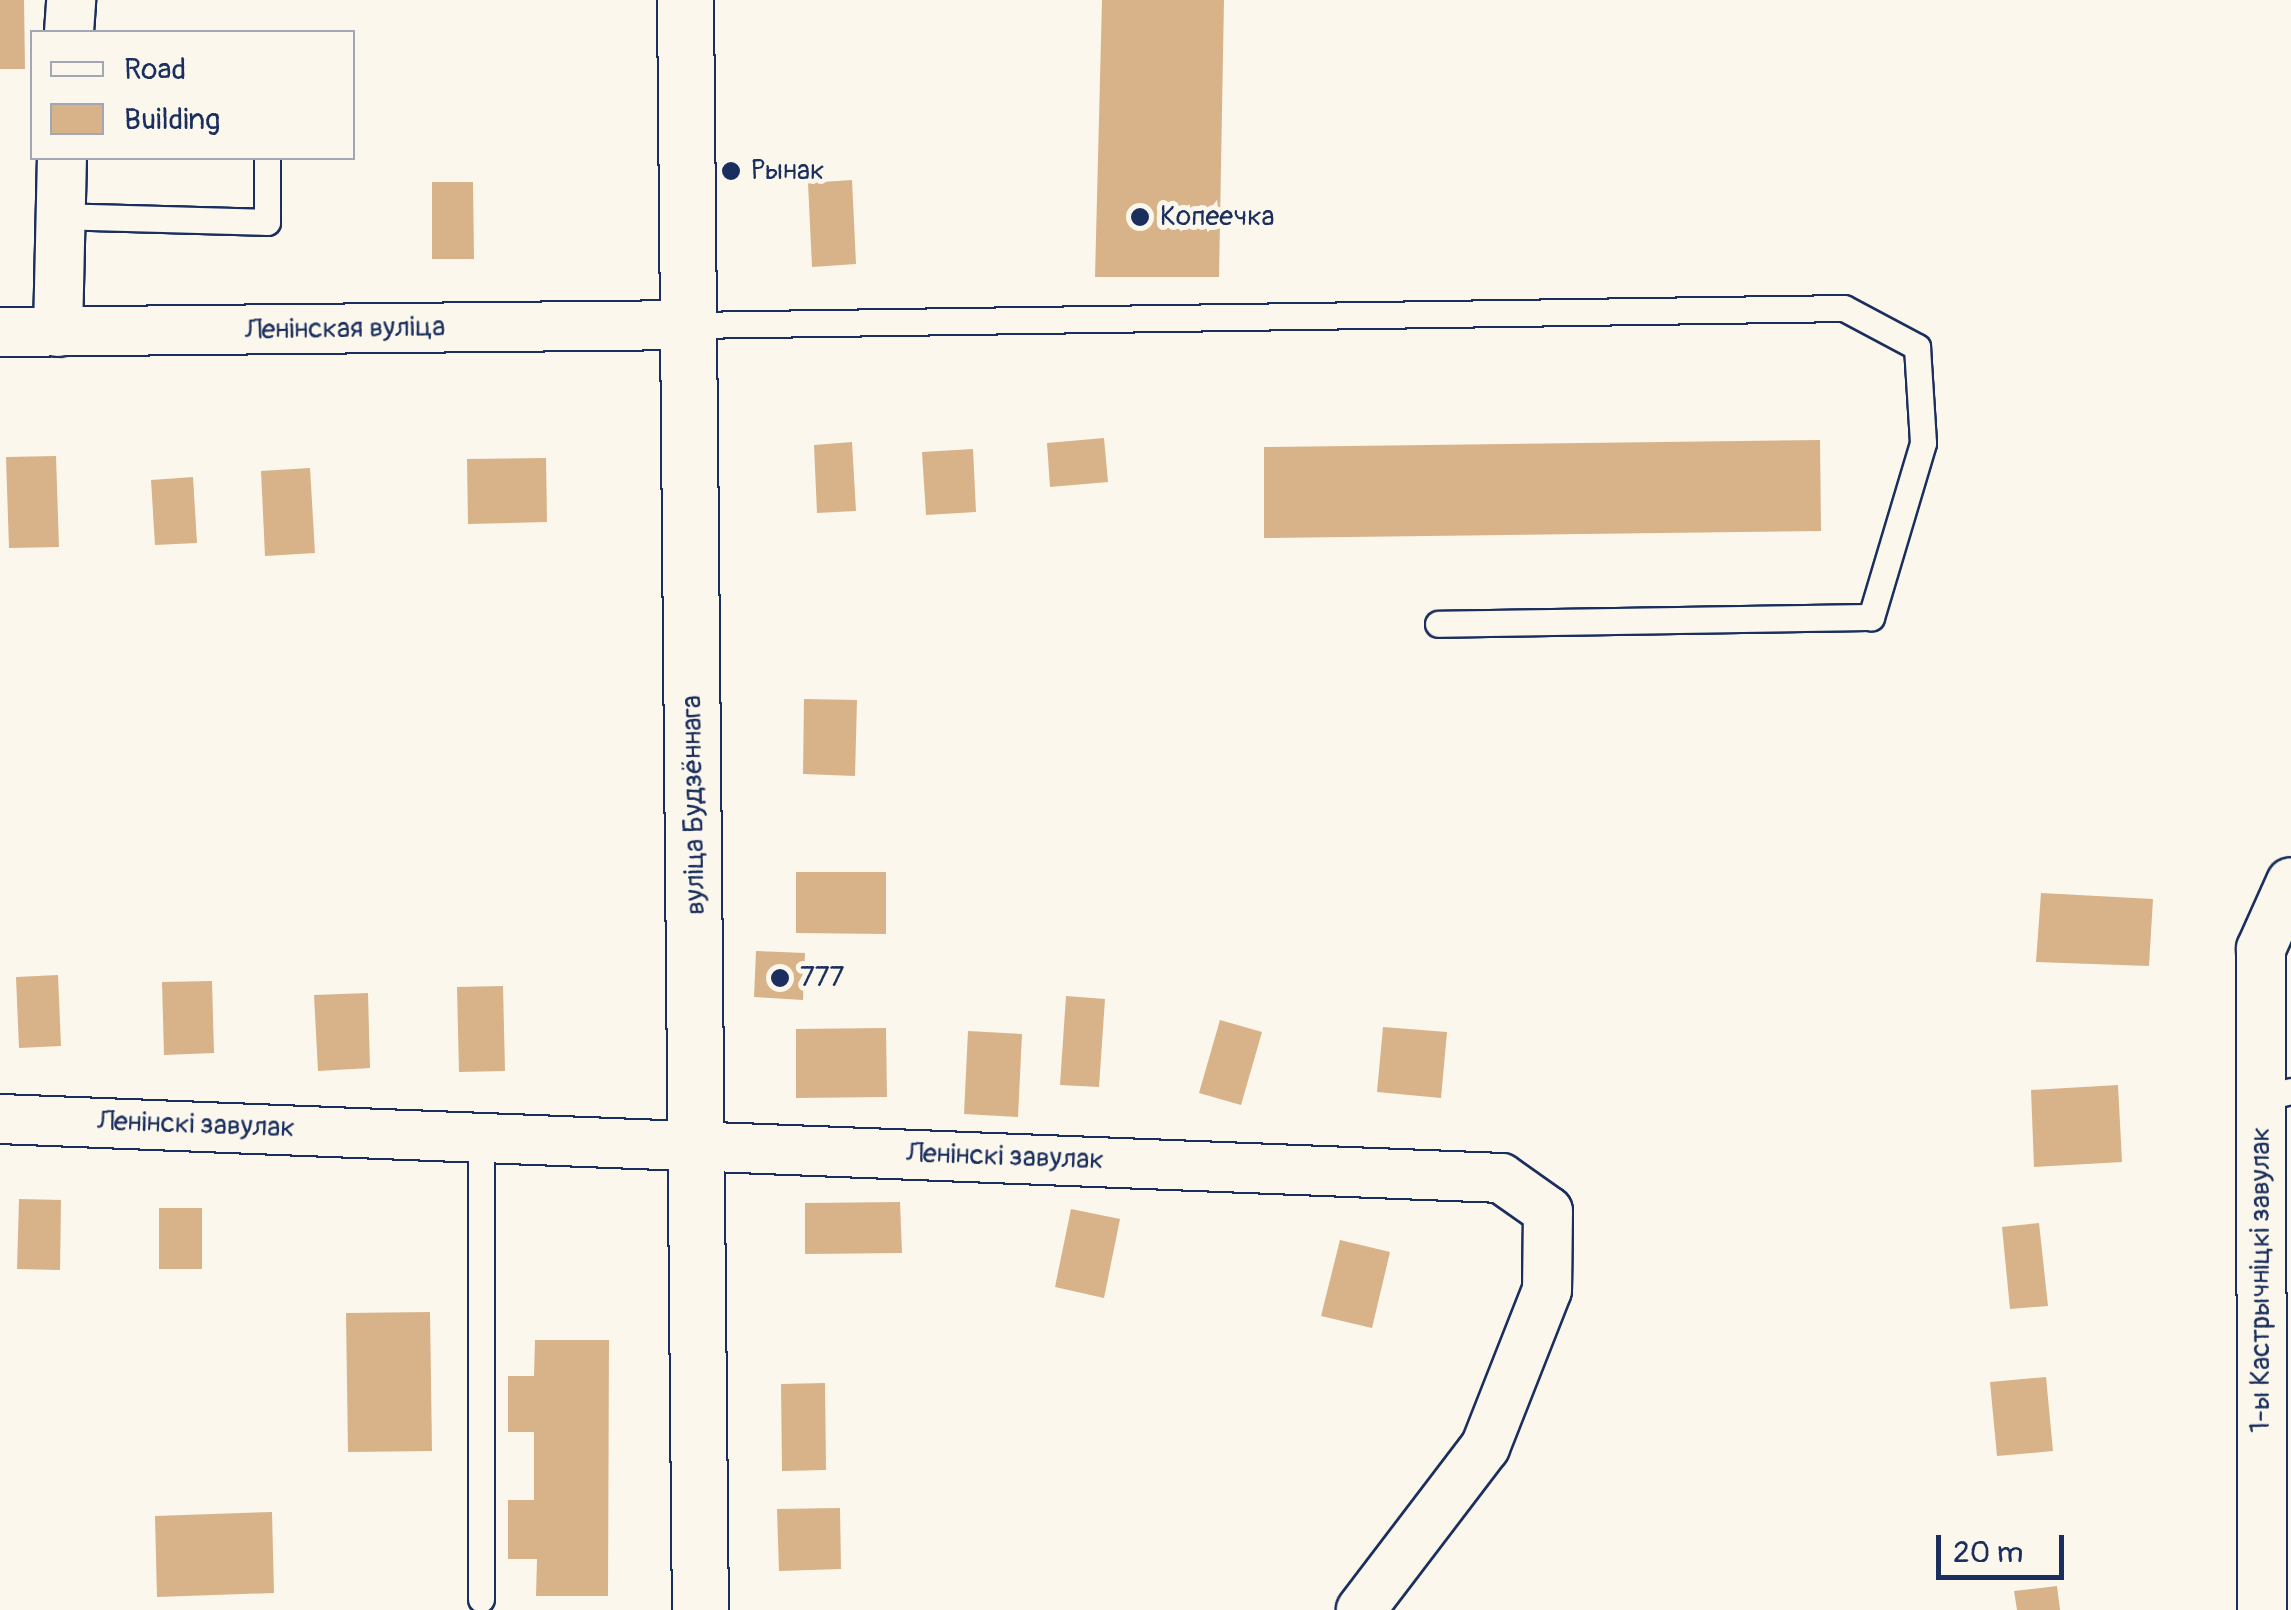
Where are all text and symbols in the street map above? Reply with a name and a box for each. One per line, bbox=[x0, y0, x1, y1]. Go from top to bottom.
legend bbox=[30, 30, 355, 160]
text: Road bbox=[124, 51, 186, 88]
text: Building bbox=[124, 101, 220, 138]
place label: Рынак bbox=[751, 154, 824, 188]
marker: Рынак bbox=[720, 160, 742, 182]
place label: Копеечка bbox=[1160, 200, 1275, 234]
marker: Копеечка bbox=[1129, 206, 1151, 228]
street label: Ленінская вуліца bbox=[244, 310, 446, 348]
street label: вуліца Будзённага bbox=[675, 695, 713, 915]
place label: 777 bbox=[800, 961, 844, 995]
marker: 777 bbox=[769, 967, 791, 989]
street label: Ленінскі завулак bbox=[97, 1105, 295, 1145]
street label: 1-ы Кастрычніцкі завулак bbox=[2244, 1127, 2278, 1433]
street label: Ленінскі завулак bbox=[906, 1137, 1104, 1177]
scale bar bbox=[1941, 1515, 2068, 1577]
text: 20 m bbox=[1953, 1534, 2023, 1571]

